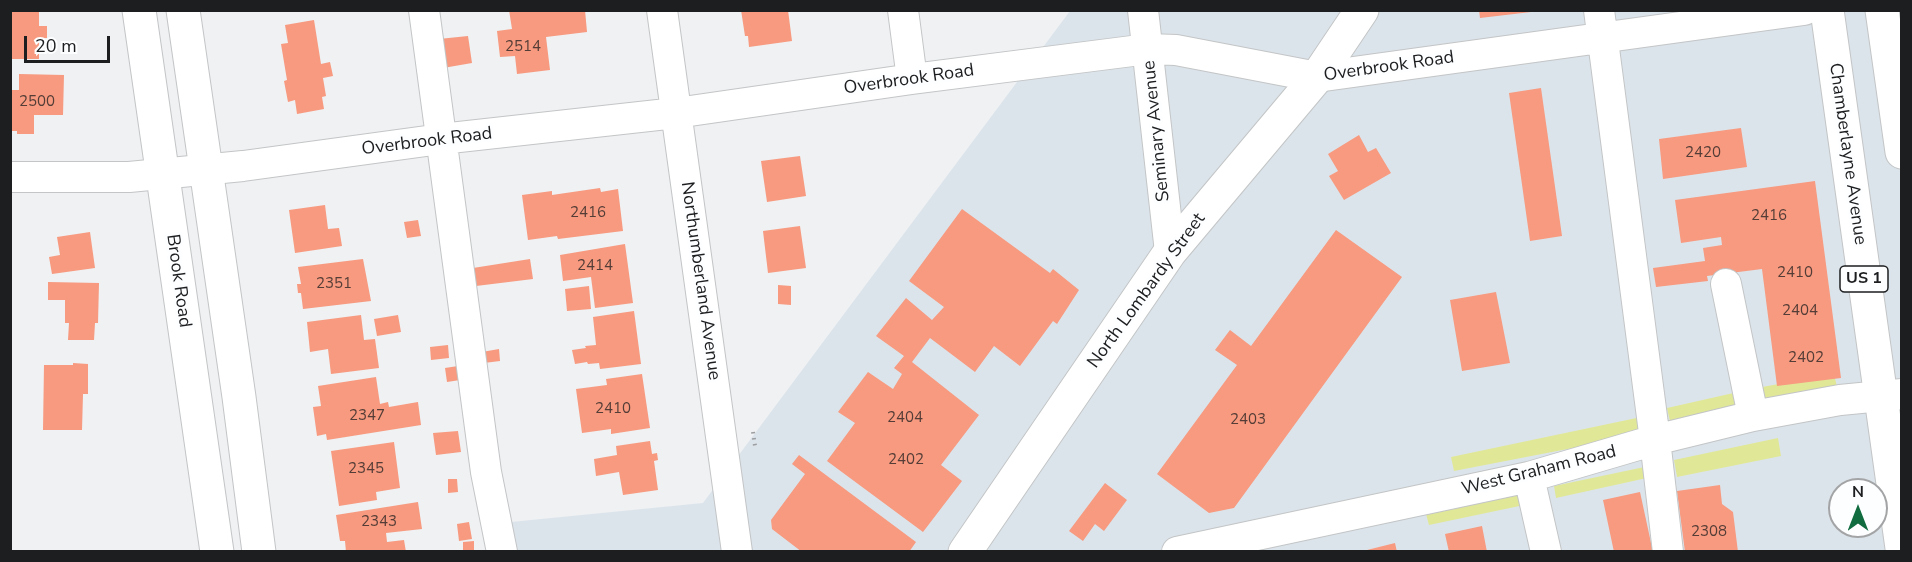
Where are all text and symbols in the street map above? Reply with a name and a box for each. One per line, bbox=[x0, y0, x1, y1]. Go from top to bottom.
scale bar bbox=[27, 24, 112, 62]
text: 20 m bbox=[35, 34, 77, 58]
house number: 2514 bbox=[505, 38, 541, 56]
street label: Overbrook Road bbox=[1322, 47, 1456, 87]
street label: Seminary Avenue bbox=[1139, 59, 1175, 203]
street label: Overbrook Road bbox=[842, 60, 976, 100]
street label: Chamberlayne Avenue bbox=[1824, 62, 1870, 246]
house number: 2500 bbox=[19, 93, 55, 111]
street label: Overbrook Road bbox=[361, 123, 493, 161]
house number: 2420 bbox=[1685, 144, 1721, 162]
street label: Northumberland Avenue bbox=[675, 180, 725, 382]
house number: 2416 bbox=[570, 204, 606, 222]
house number: 2416 bbox=[1751, 207, 1787, 225]
street label: North Lombardy Street bbox=[1083, 209, 1211, 373]
street label: Brook Road bbox=[161, 233, 195, 329]
house number: 2414 bbox=[577, 257, 613, 275]
house number: 2410 bbox=[1777, 264, 1813, 282]
road number: US 1 bbox=[1840, 266, 1888, 292]
house number: 2351 bbox=[316, 275, 352, 293]
house number: 2404 bbox=[1782, 302, 1818, 320]
house number: 2402 bbox=[1788, 349, 1824, 367]
house number: 2410 bbox=[595, 400, 631, 418]
house number: 2347 bbox=[349, 407, 385, 425]
house number: 2404 bbox=[887, 409, 923, 427]
house number: 2403 bbox=[1230, 411, 1266, 429]
street label: West Graham Road bbox=[1460, 441, 1618, 501]
house number: 2402 bbox=[888, 451, 924, 469]
house number: 2345 bbox=[348, 460, 384, 478]
north arrow bbox=[1828, 478, 1888, 538]
text: N bbox=[1852, 481, 1864, 503]
house number: 2343 bbox=[361, 513, 397, 531]
house number: 2308 bbox=[1691, 523, 1727, 541]

